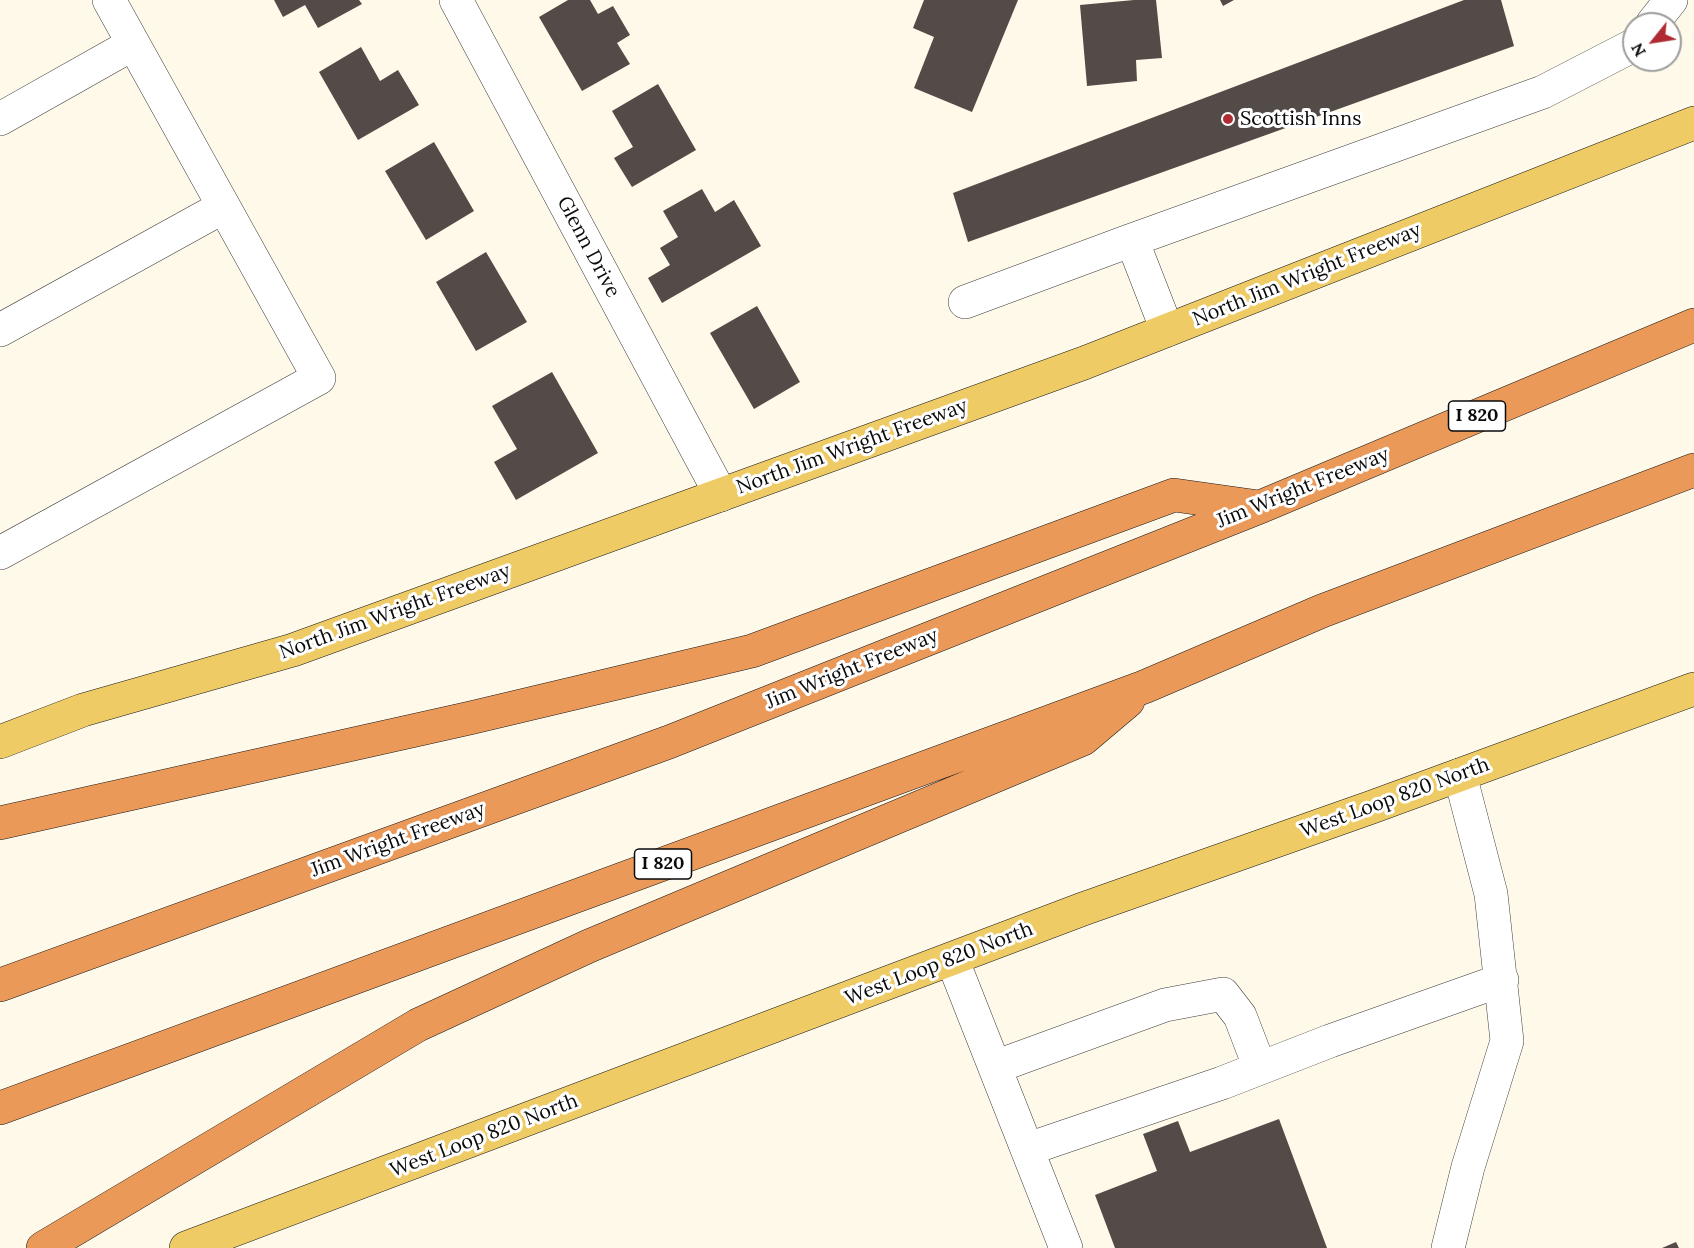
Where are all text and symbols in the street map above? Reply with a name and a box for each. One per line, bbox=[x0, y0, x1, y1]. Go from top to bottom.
north arrow bbox=[1622, 12, 1682, 72]
text: N bbox=[1626, 40, 1650, 60]
place label: Scottish Inns bbox=[1240, 107, 1361, 131]
marker: Scottish Inns bbox=[1221, 112, 1235, 126]
street label: Glenn Drive bbox=[551, 192, 625, 302]
street label: North Jim Wright Freeway bbox=[1189, 218, 1425, 332]
street label: North Jim Wright Freeway bbox=[733, 394, 971, 500]
road number: I 820 bbox=[1448, 401, 1506, 431]
street label: Jim Wright Freeway bbox=[1213, 443, 1393, 533]
street label: North Jim Wright Freeway bbox=[276, 559, 514, 665]
street label: Jim Wright Freeway bbox=[762, 624, 942, 714]
street label: West Loop 820 North bbox=[1297, 753, 1493, 843]
street label: Jim Wright Freeway bbox=[308, 797, 488, 883]
road number: I 820 bbox=[634, 849, 692, 879]
street label: West Loop 820 North bbox=[842, 917, 1036, 1011]
street label: West Loop 820 North bbox=[387, 1089, 581, 1183]

